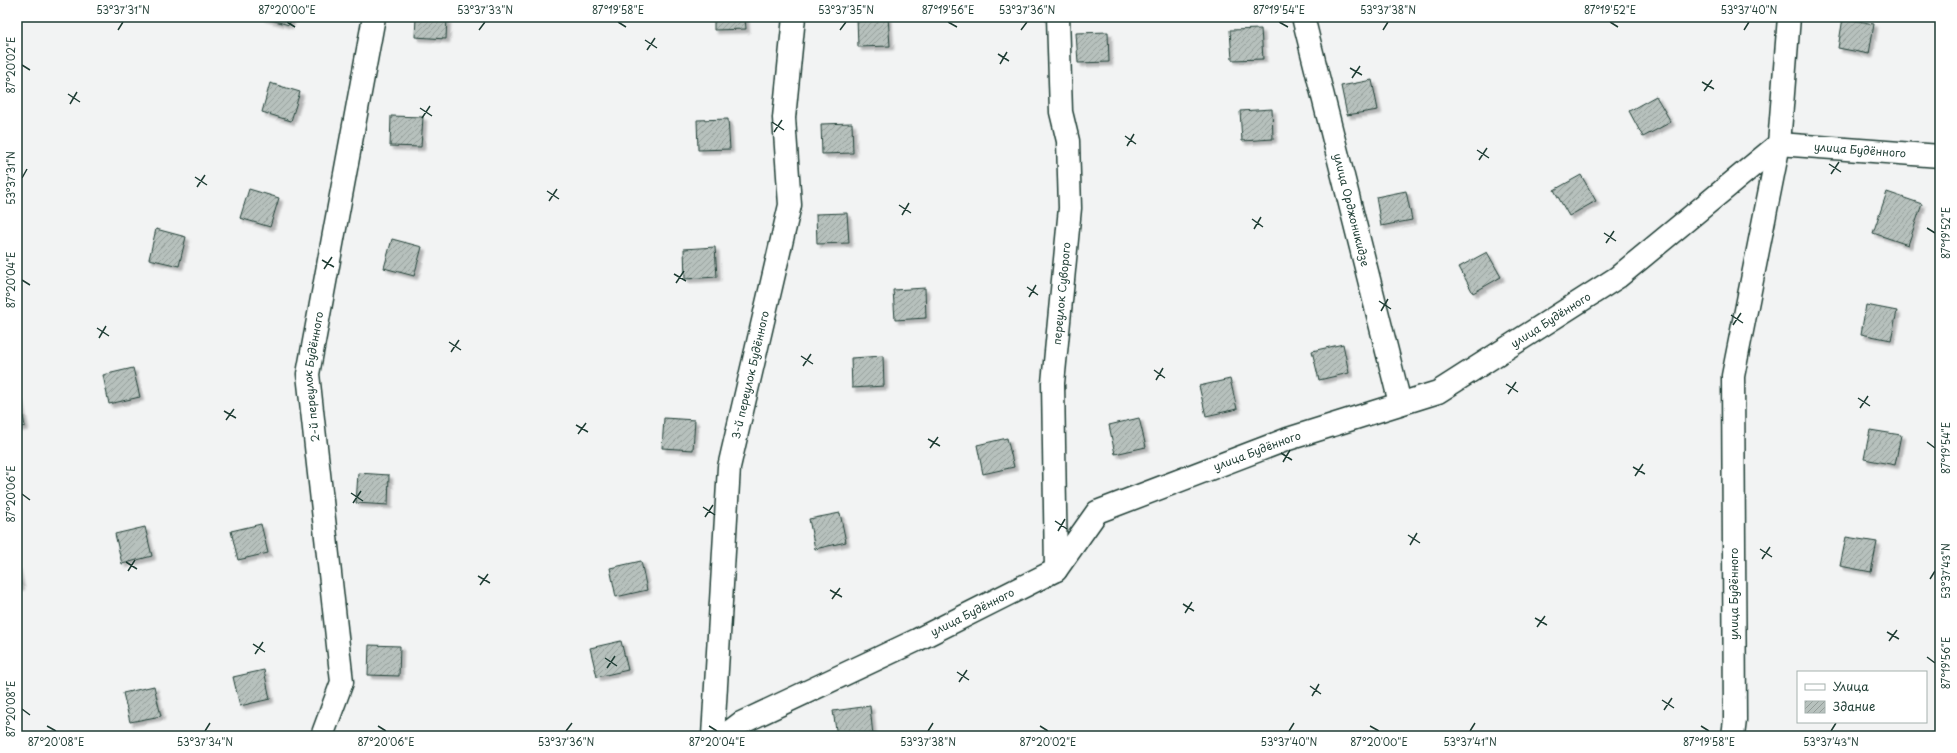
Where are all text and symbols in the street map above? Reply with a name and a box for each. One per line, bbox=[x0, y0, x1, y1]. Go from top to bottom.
text: 53°37'31"N bbox=[96, 2, 150, 17]
text: 87°20'00"E bbox=[258, 2, 316, 17]
text: 53°37'33"N bbox=[457, 2, 513, 17]
text: 87°19'58"E bbox=[592, 2, 644, 17]
text: 53°37'35"N bbox=[818, 2, 874, 17]
text: 87°19'56"E bbox=[922, 2, 974, 17]
text: 53°37'36"N bbox=[999, 2, 1056, 17]
text: 87°19'54"E bbox=[1253, 2, 1305, 17]
text: 53°37'38"N bbox=[1360, 2, 1416, 17]
text: 87°19'52"E bbox=[1584, 2, 1636, 17]
text: 53°37'40"N bbox=[1721, 2, 1778, 17]
text: 87°20'02"E bbox=[3, 37, 18, 93]
street label: улица Будённого bbox=[1813, 138, 1907, 161]
text: 53°37'31"N bbox=[3, 151, 18, 205]
street label: улица Орджоникидзе bbox=[1330, 151, 1374, 268]
text: 87°19'52"E bbox=[1938, 207, 1953, 259]
street label: переулок Суворого bbox=[1048, 241, 1075, 346]
text: 87°20'04"E bbox=[3, 252, 18, 308]
street label: улица Будённого bbox=[1507, 288, 1594, 352]
street label: 3-й переулок Будённого bbox=[727, 309, 773, 441]
street label: 2-й переулок Будённого bbox=[299, 310, 327, 443]
text: 87°19'54"E bbox=[1938, 422, 1953, 474]
street label: улица Будённого bbox=[1211, 427, 1303, 475]
text: 87°20'06"E bbox=[3, 465, 18, 523]
text: 53°37'43"N bbox=[1938, 543, 1953, 599]
street label: улица Будённого bbox=[1725, 548, 1742, 640]
street label: улица Будённого bbox=[927, 583, 1017, 640]
text: 87°19'56"E bbox=[1938, 637, 1953, 689]
legend bbox=[1797, 671, 1927, 723]
text: Улица bbox=[1833, 677, 1869, 695]
text: 87°20'08"E bbox=[3, 681, 18, 737]
text: Здание bbox=[1833, 697, 1875, 715]
text: 87°20'08"E bbox=[28, 734, 84, 749]
text: 53°37'34"N bbox=[177, 734, 233, 749]
text: 87°20'06"E bbox=[357, 734, 415, 749]
text: 53°37'36"N bbox=[538, 734, 595, 749]
text: 87°20'04"E bbox=[689, 734, 745, 749]
text: 53°37'38"N bbox=[900, 734, 956, 749]
text: 87°20'02"E bbox=[1020, 734, 1076, 749]
text: 53°37'40"N bbox=[1261, 734, 1318, 749]
text: 87°20'00"E bbox=[1350, 734, 1408, 749]
text: 53°37'41"N bbox=[1443, 734, 1497, 749]
text: 87°19'58"E bbox=[1683, 734, 1735, 749]
text: 53°37'43"N bbox=[1803, 734, 1859, 749]

